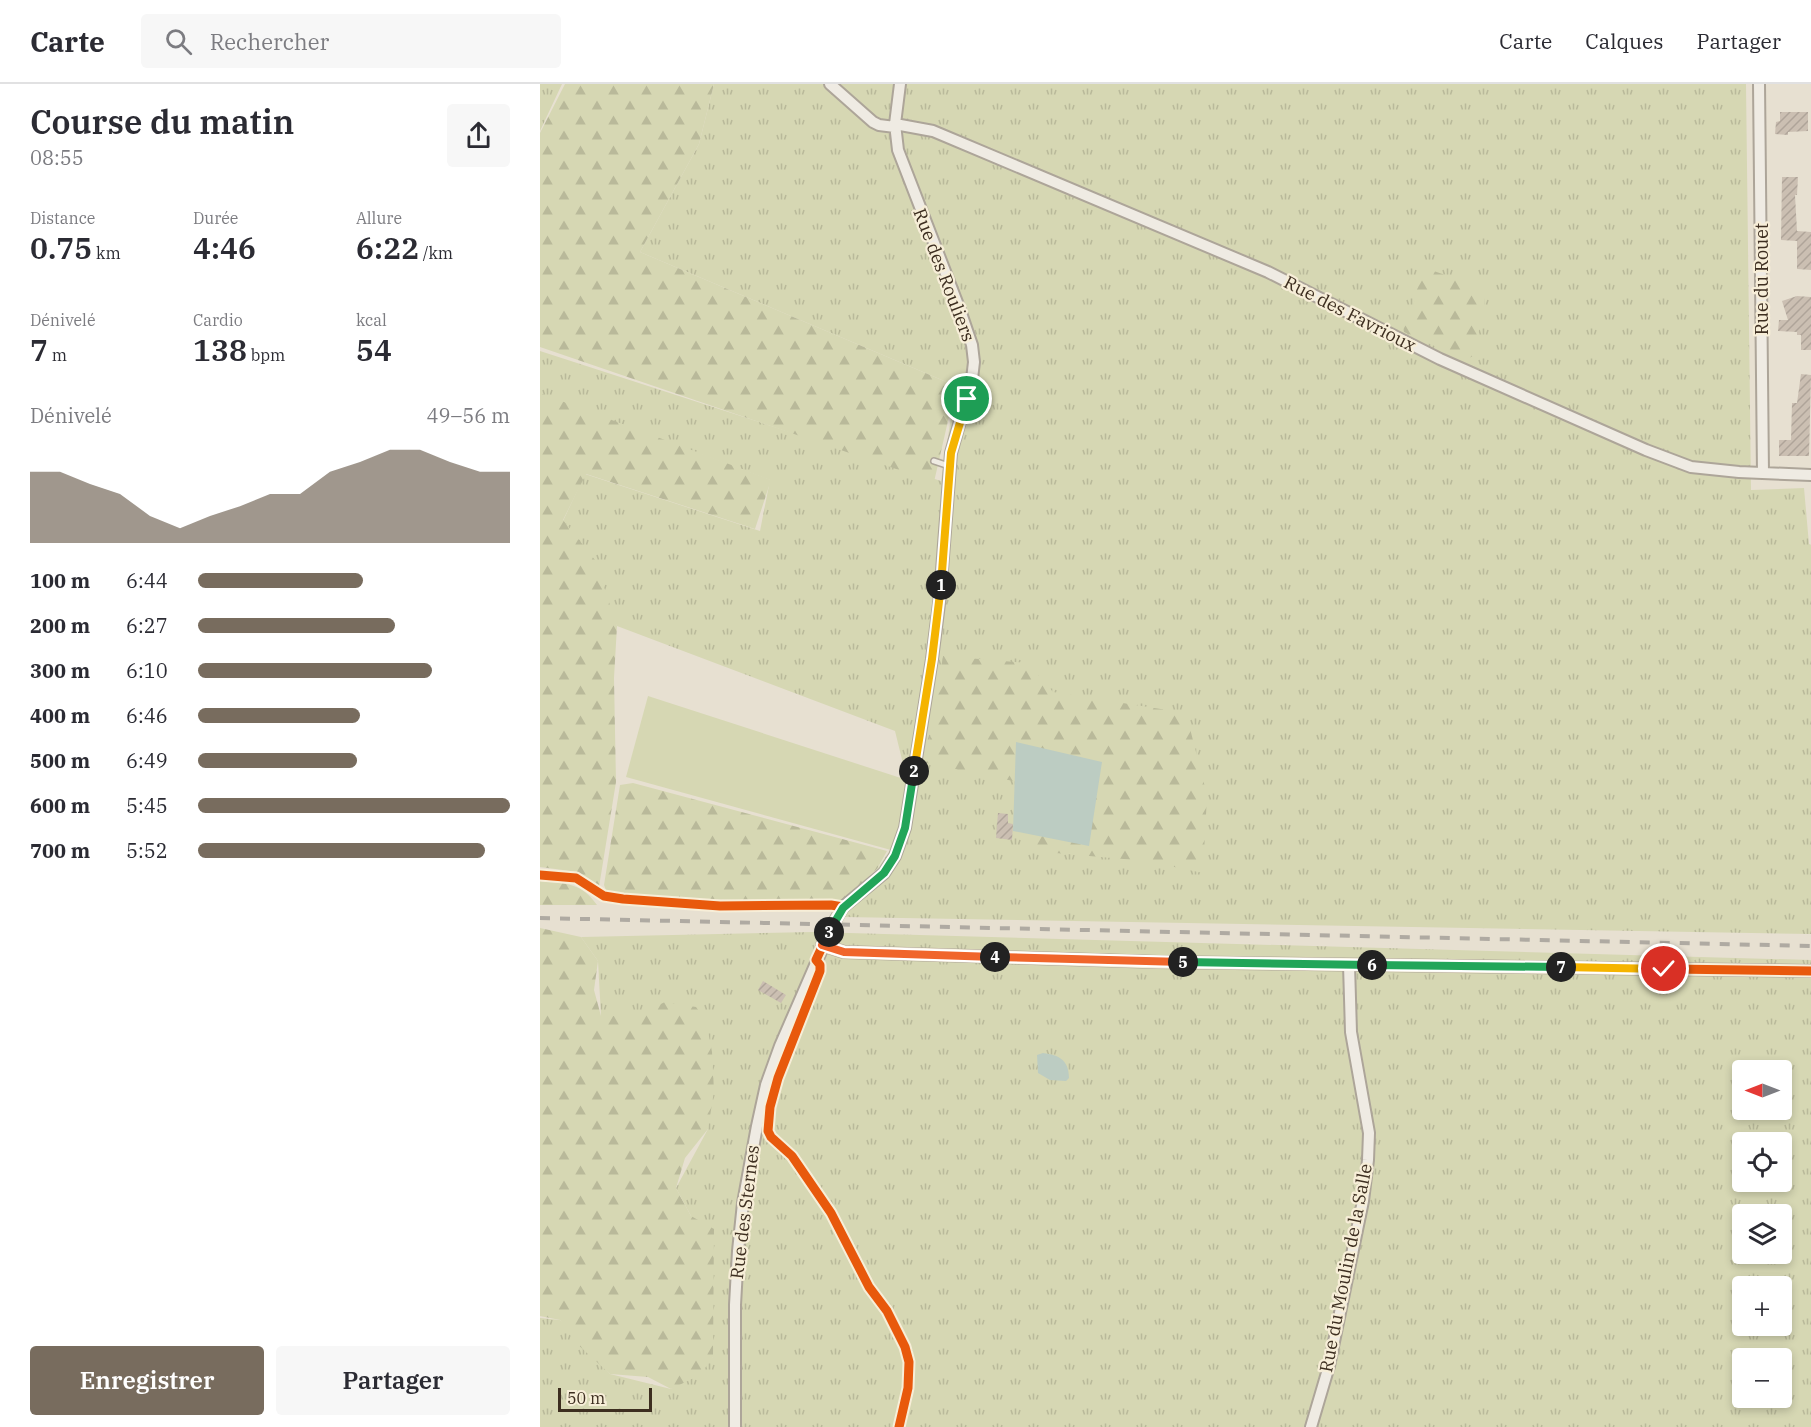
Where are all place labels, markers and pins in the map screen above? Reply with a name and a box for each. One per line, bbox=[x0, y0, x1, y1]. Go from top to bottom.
pin bbox=[941, 373, 992, 424]
pin: 1 bbox=[926, 570, 956, 600]
pin: 2 bbox=[899, 756, 929, 786]
pin: 3 bbox=[814, 917, 844, 947]
pin: 4 bbox=[980, 942, 1010, 972]
pin bbox=[1638, 943, 1689, 994]
pin: 5 bbox=[1168, 947, 1198, 977]
pin: 6 bbox=[1357, 950, 1387, 980]
pin: 7 bbox=[1546, 952, 1576, 982]

